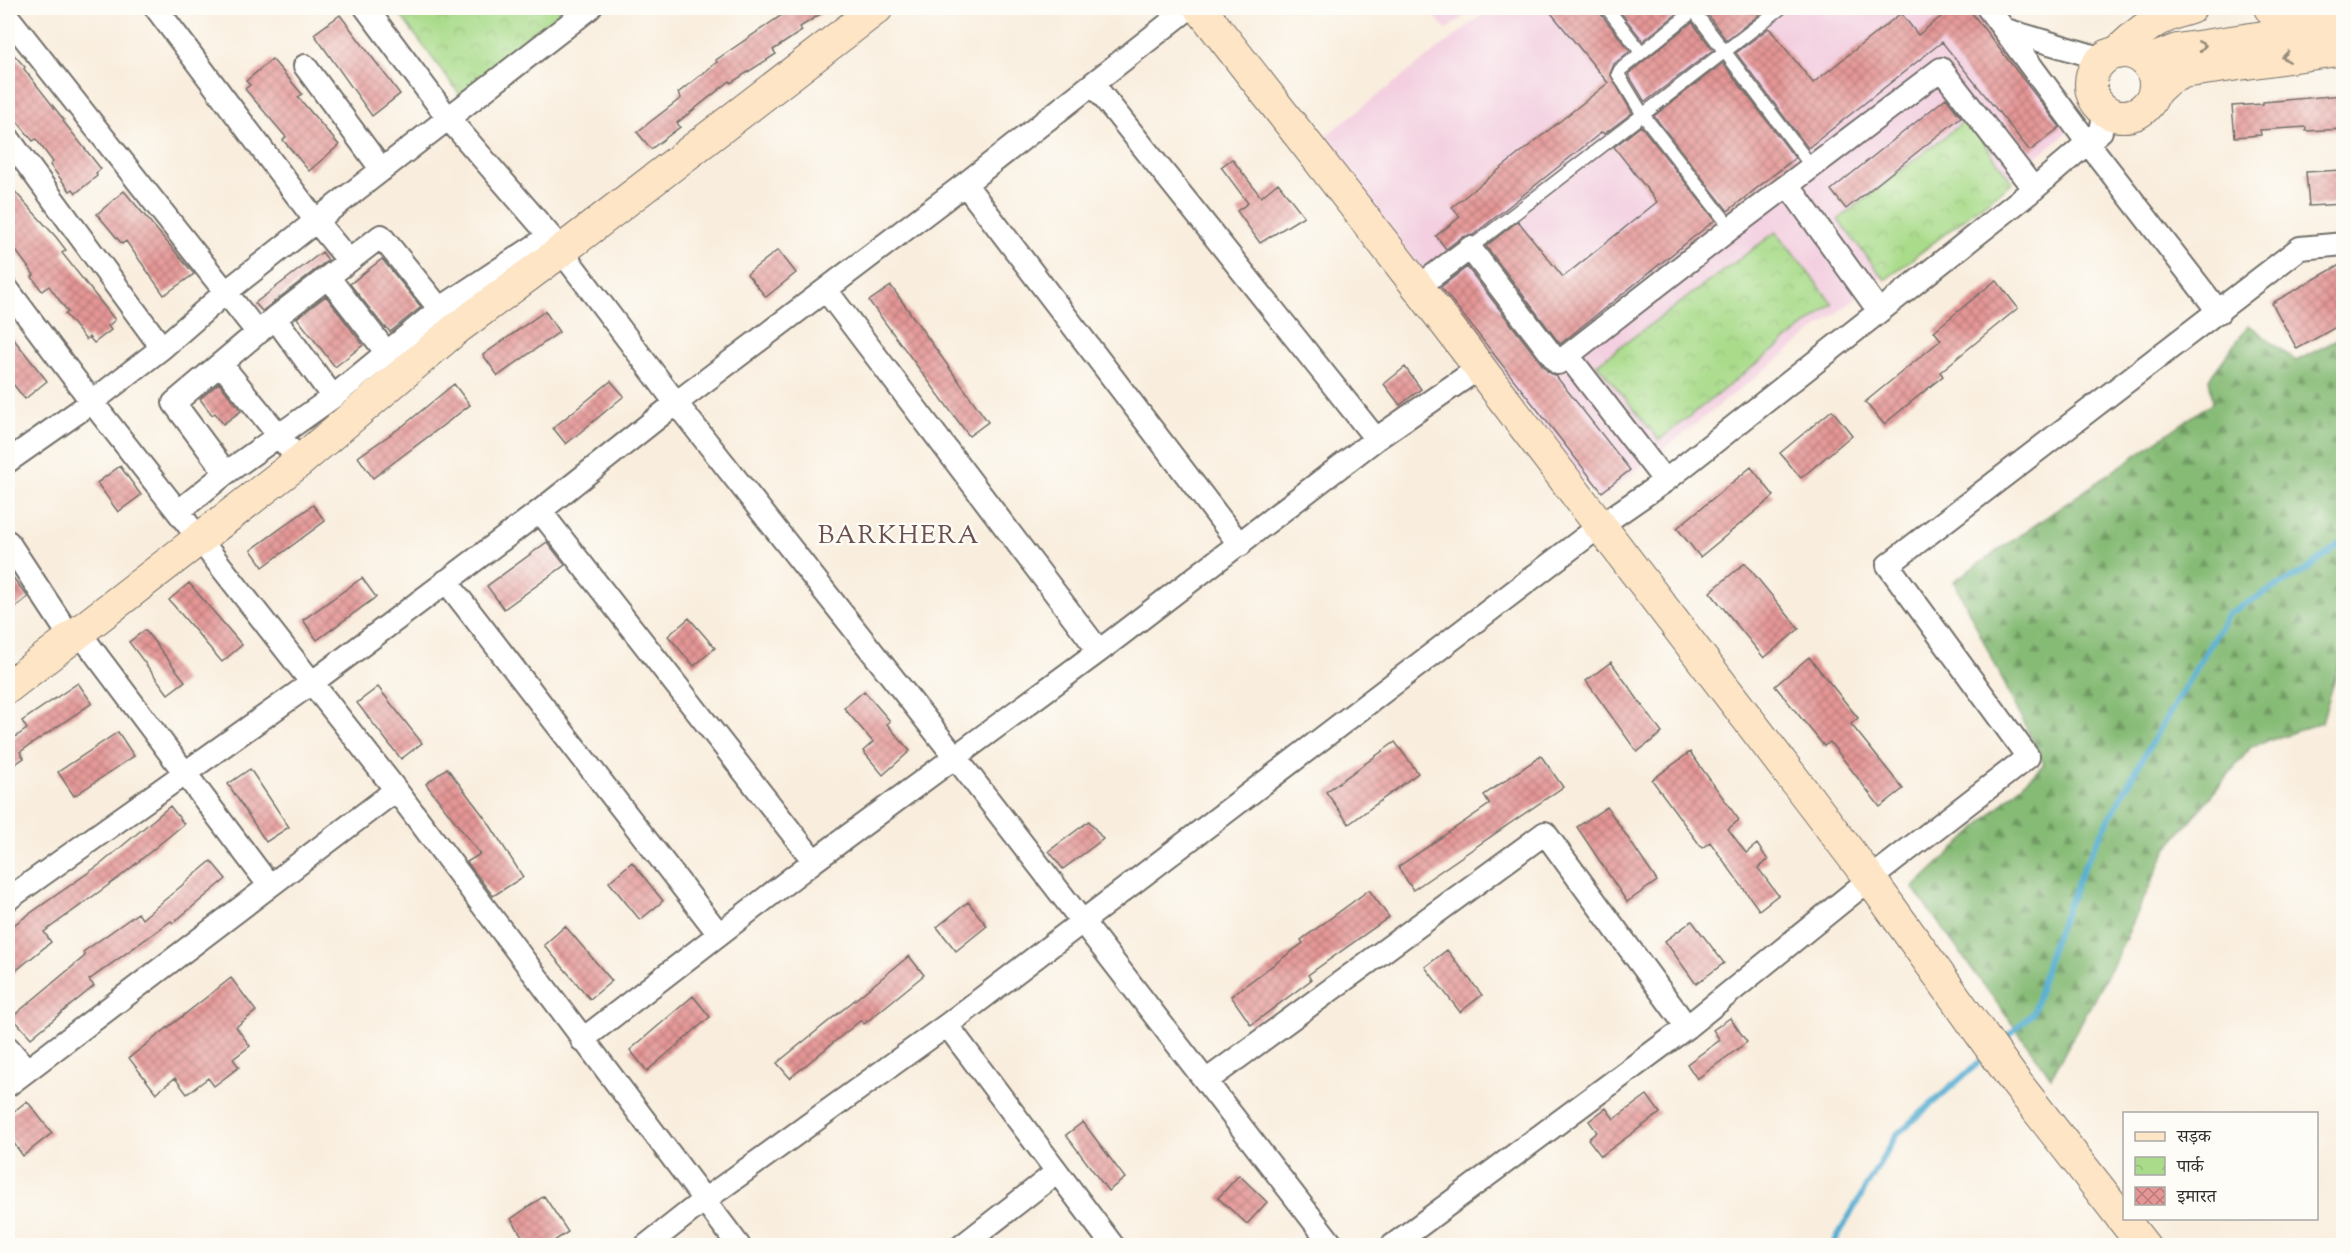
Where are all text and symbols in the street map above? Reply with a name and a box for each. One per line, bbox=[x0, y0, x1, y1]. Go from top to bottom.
one-way arrow bbox=[2197, 40, 2207, 53]
one-way arrow bbox=[2281, 50, 2290, 62]
district label: BARKHERA bbox=[818, 518, 980, 555]
legend bbox=[2123, 1112, 2318, 1220]
text: सड़क bbox=[2176, 1125, 2212, 1151]
text: पार्क bbox=[2176, 1155, 2205, 1181]
text: इमारत bbox=[2176, 1185, 2217, 1211]

